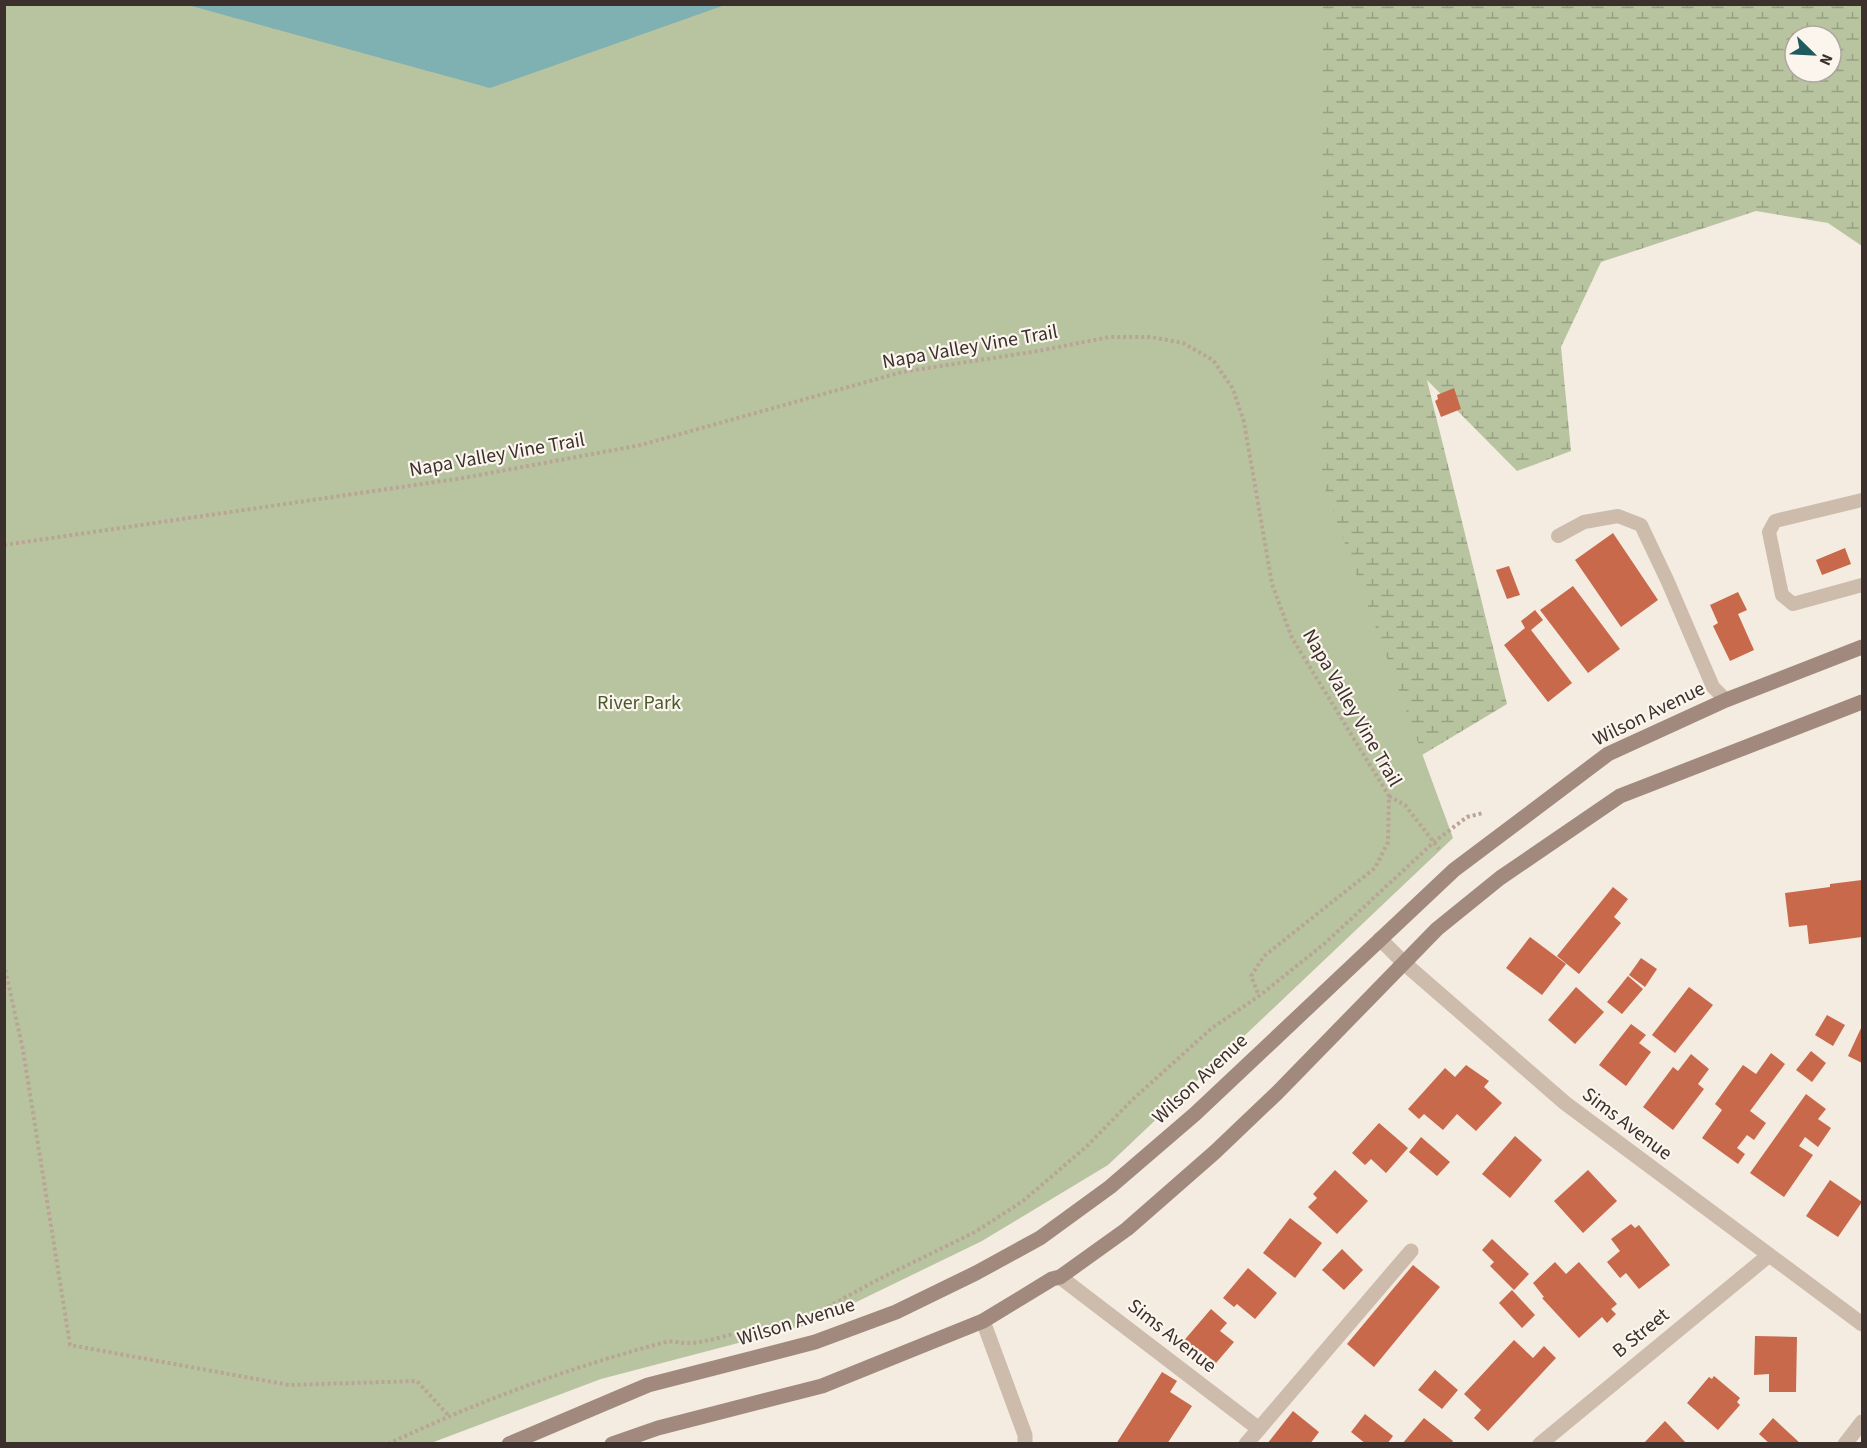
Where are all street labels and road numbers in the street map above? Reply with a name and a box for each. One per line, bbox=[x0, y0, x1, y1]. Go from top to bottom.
street label: Napa Valley Vine Trail bbox=[880, 318, 1060, 376]
street label: Napa Valley Vine Trail bbox=[407, 426, 587, 484]
street label: Napa Valley Vine Trail bbox=[1295, 624, 1409, 792]
street label: Wilson Avenue bbox=[1588, 675, 1710, 753]
street label: Wilson Avenue bbox=[1146, 1027, 1254, 1131]
street label: Sims Avenue bbox=[1576, 1081, 1678, 1167]
street label: Wilson Avenue bbox=[734, 1291, 858, 1353]
street label: Sims Avenue bbox=[1122, 1292, 1223, 1380]
street label: B Street bbox=[1607, 1301, 1676, 1365]

